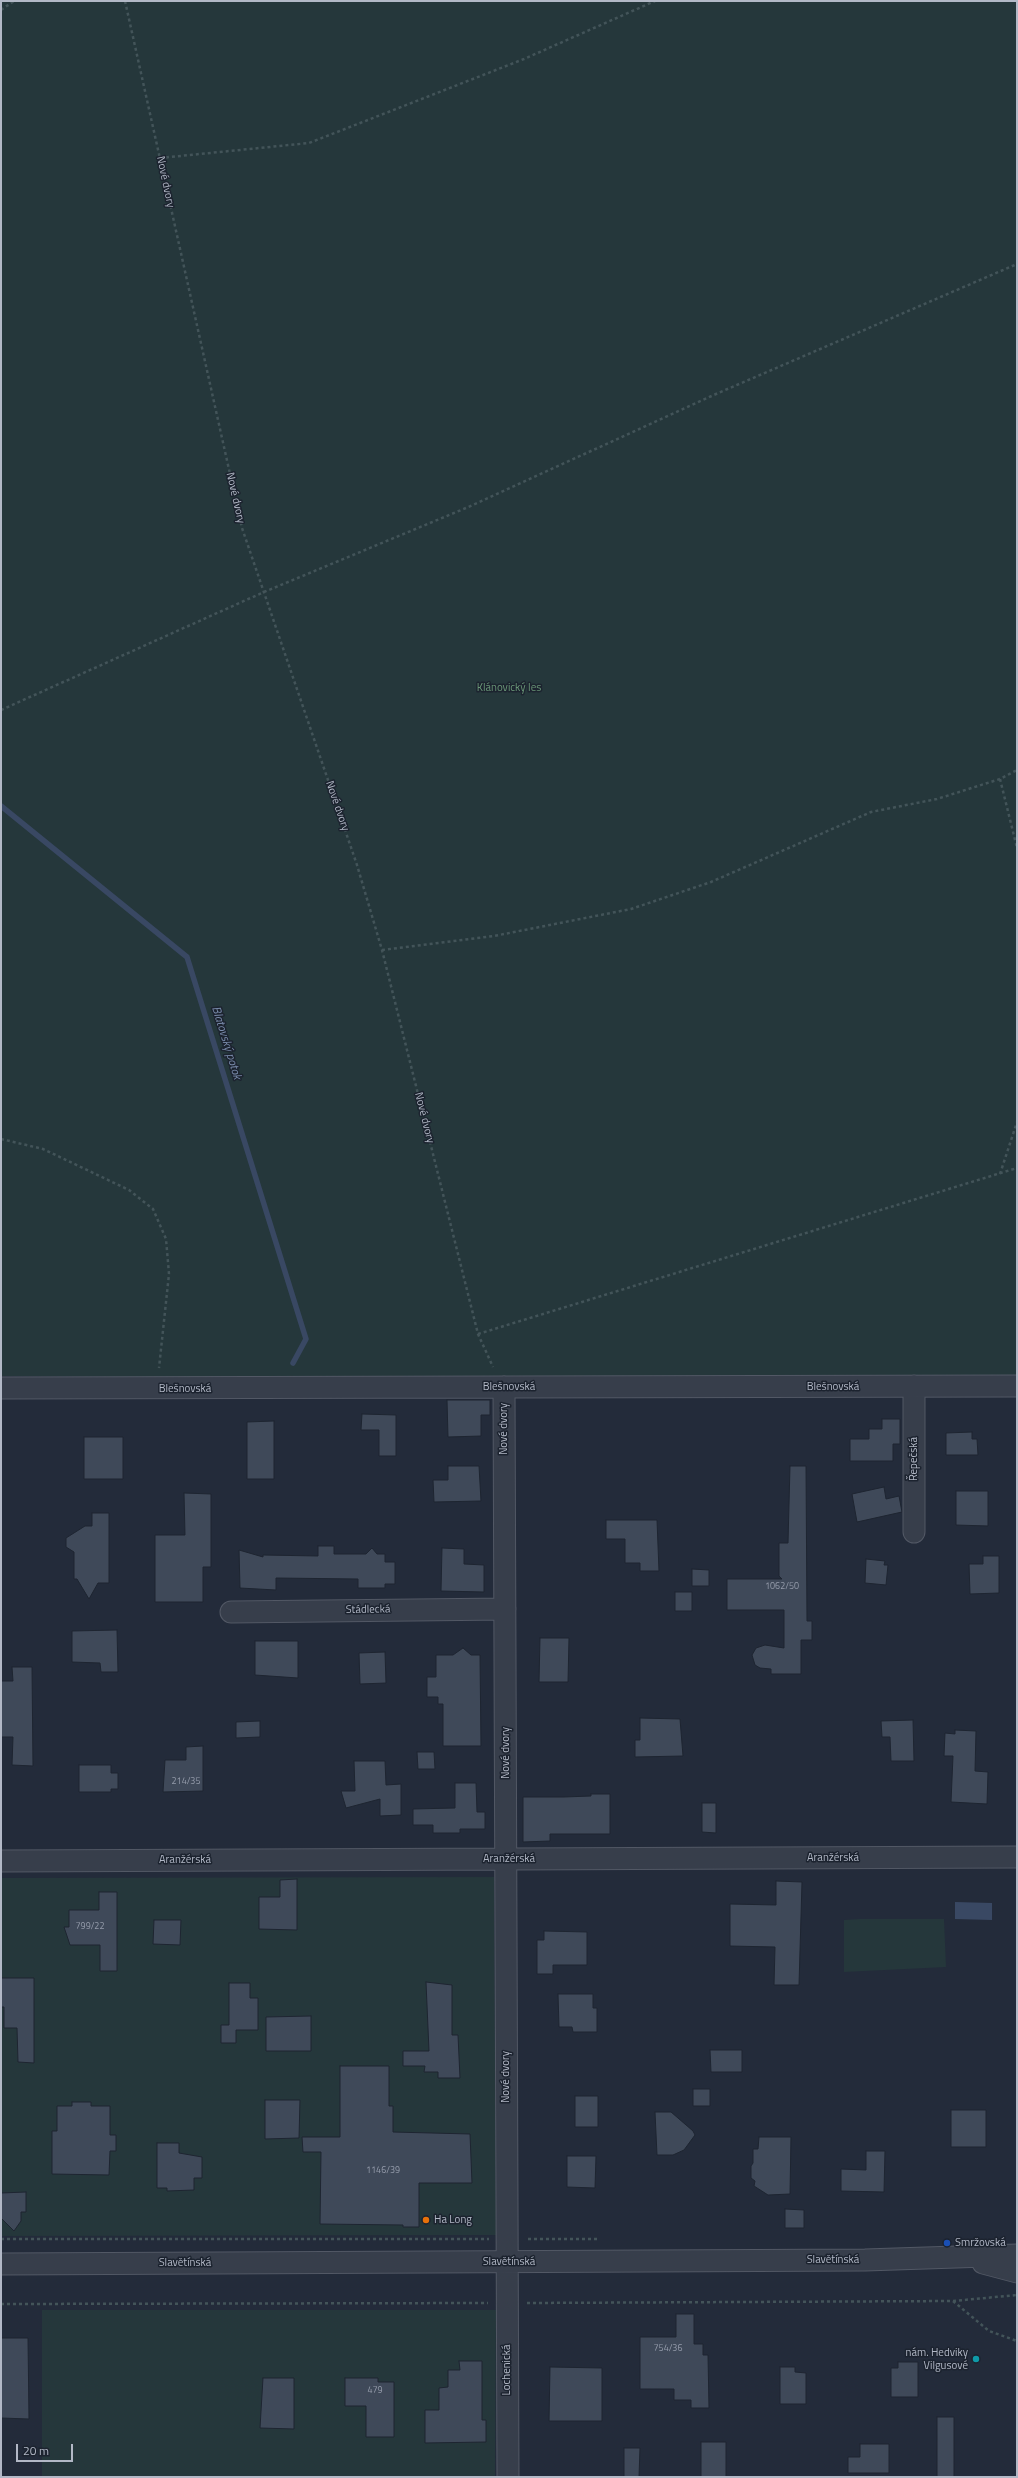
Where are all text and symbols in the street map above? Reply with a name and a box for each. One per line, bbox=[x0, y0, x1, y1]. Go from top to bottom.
street label: Nové dvory bbox=[153, 155, 177, 209]
street label: Nové dvory bbox=[223, 471, 247, 525]
park label: Klánovický les bbox=[477, 681, 541, 695]
street label: Nové dvory bbox=[322, 779, 352, 833]
water label: Blatovský potok bbox=[208, 1005, 244, 1081]
street label: Nové dvory bbox=[411, 1091, 437, 1145]
street label: Blešnovská bbox=[483, 1380, 535, 1394]
street label: Blešnovská bbox=[807, 1380, 859, 1394]
street label: Blešnovská bbox=[159, 1382, 211, 1396]
street label: Nové dvory bbox=[497, 1403, 511, 1455]
street label: Řepečská bbox=[907, 1437, 921, 1481]
house number: 1062/50 bbox=[765, 1582, 799, 1592]
street label: Stádlecká bbox=[346, 1603, 390, 1617]
street label: Nové dvory bbox=[499, 1727, 513, 1779]
house number: 214/35 bbox=[172, 1777, 200, 1787]
street label: Aranžérská bbox=[807, 1851, 859, 1865]
street label: Aranžérská bbox=[483, 1852, 535, 1866]
street label: Aranžérská bbox=[159, 1853, 211, 1867]
house number: 799/22 bbox=[76, 1922, 104, 1932]
street label: Nové dvory bbox=[499, 2051, 513, 2103]
house number: 1146/39 bbox=[366, 2166, 400, 2176]
place label: Ha Long bbox=[434, 2213, 472, 2227]
marker: Ha Long bbox=[421, 2215, 431, 2225]
place label: Smržovská bbox=[955, 2236, 1006, 2250]
marker: Smržovská bbox=[942, 2238, 952, 2248]
street label: Slavětínská bbox=[807, 2253, 859, 2267]
street label: Slavětínská bbox=[483, 2255, 535, 2269]
street label: Slavětínská bbox=[159, 2256, 211, 2270]
street label: Lochenická bbox=[500, 2344, 514, 2396]
house number: 754/36 bbox=[654, 2344, 682, 2354]
place label: nám. Hedviky Vilgusové bbox=[906, 2346, 968, 2372]
marker: nám. Hedviky Vilgusové bbox=[971, 2354, 981, 2364]
house number: 479 bbox=[367, 2386, 383, 2396]
scale bar bbox=[18, 2436, 75, 2462]
text: 20 m bbox=[23, 2441, 49, 2460]

